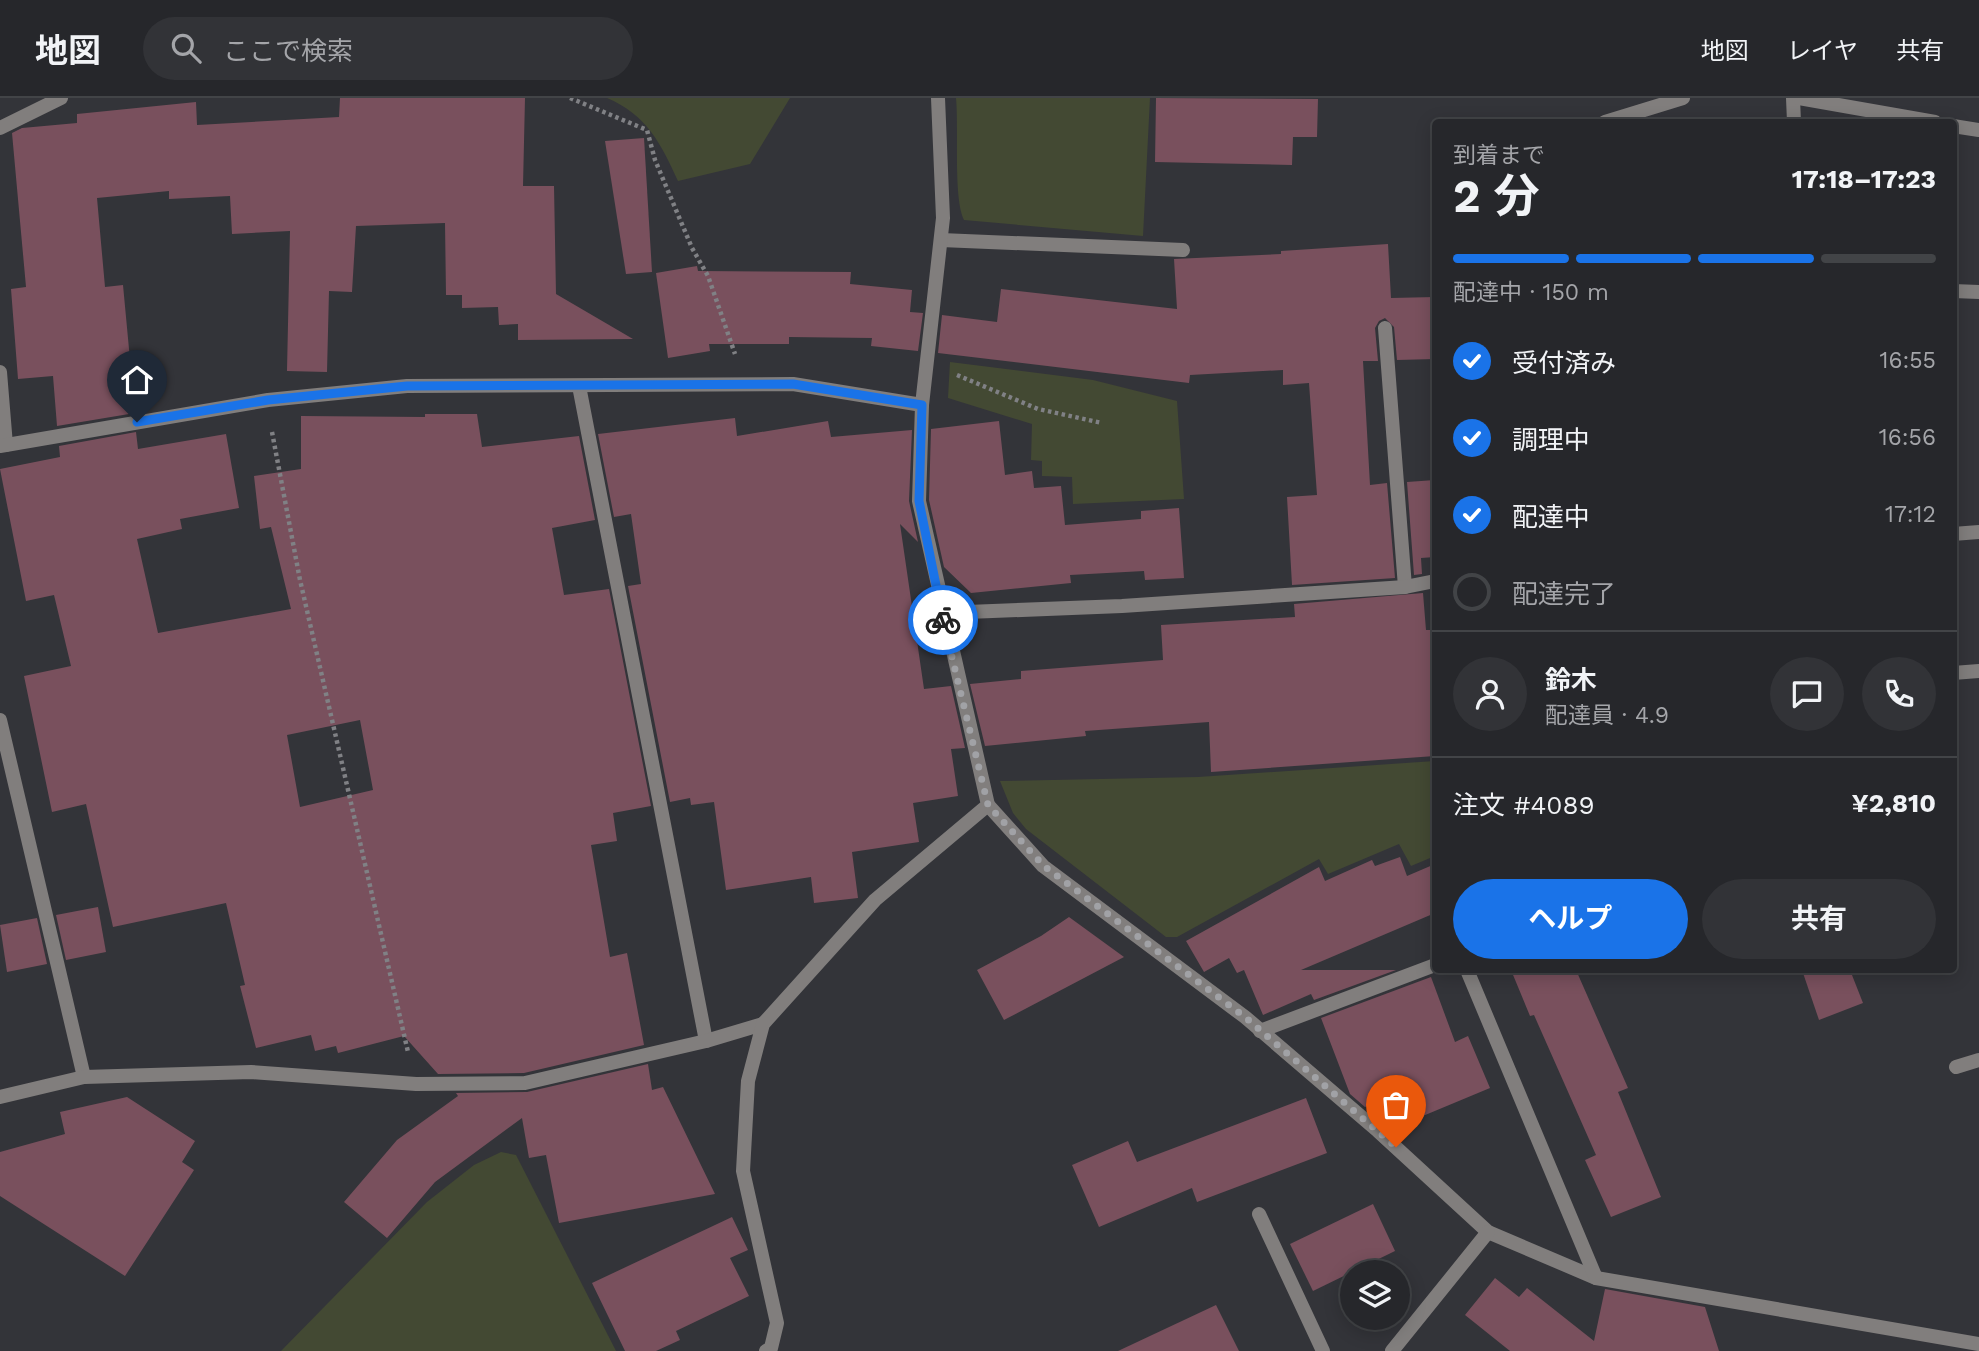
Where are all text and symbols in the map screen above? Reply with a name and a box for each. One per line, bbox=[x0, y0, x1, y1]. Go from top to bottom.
search box bbox=[143, 17, 633, 80]
icon: search bbox=[167, 29, 205, 67]
text: 地図 bbox=[35, 31, 101, 70]
text: ここで検索 bbox=[223, 36, 353, 66]
text: 地図 bbox=[1701, 37, 1749, 65]
text: レイヤ bbox=[1787, 37, 1858, 65]
text: 共有 bbox=[1896, 37, 1944, 65]
text: 到着まで bbox=[1453, 142, 1545, 169]
text: 17:18–17:23 bbox=[1792, 164, 1936, 194]
text: 2 分 bbox=[1453, 169, 1540, 223]
text: 配達中 · 150 m bbox=[1453, 279, 1609, 306]
icon: check bbox=[1453, 342, 1491, 380]
text: 16:55 bbox=[1879, 347, 1936, 374]
text: 受付済み bbox=[1512, 348, 1616, 378]
pin bbox=[107, 350, 167, 422]
icon: home bbox=[118, 361, 156, 399]
icon: check bbox=[1453, 419, 1491, 457]
text: 16:56 bbox=[1879, 424, 1936, 451]
text: 調理中 bbox=[1512, 425, 1590, 455]
icon: check bbox=[1453, 496, 1491, 534]
text: 17:12 bbox=[1885, 501, 1936, 528]
text: 配達中 bbox=[1512, 502, 1590, 532]
text: 配達完了 bbox=[1512, 579, 1616, 609]
courier bbox=[908, 585, 978, 655]
icon: bike bbox=[924, 601, 962, 639]
button: person bbox=[1453, 657, 1527, 731]
button: chat bbox=[1770, 657, 1844, 731]
button: phone bbox=[1862, 657, 1936, 731]
text: 鈴木 bbox=[1545, 665, 1597, 695]
text: 配達員 · 4.9 bbox=[1545, 702, 1669, 729]
text: ¥2,810 bbox=[1851, 788, 1936, 818]
text: 注文 #4089 bbox=[1453, 790, 1595, 820]
button: ヘルプ bbox=[1453, 879, 1688, 959]
button: 共有 bbox=[1702, 879, 1936, 959]
pin bbox=[1366, 1075, 1426, 1147]
icon: bag bbox=[1377, 1086, 1415, 1124]
map controls bbox=[1340, 1260, 1410, 1330]
button: layers bbox=[1340, 1260, 1410, 1330]

